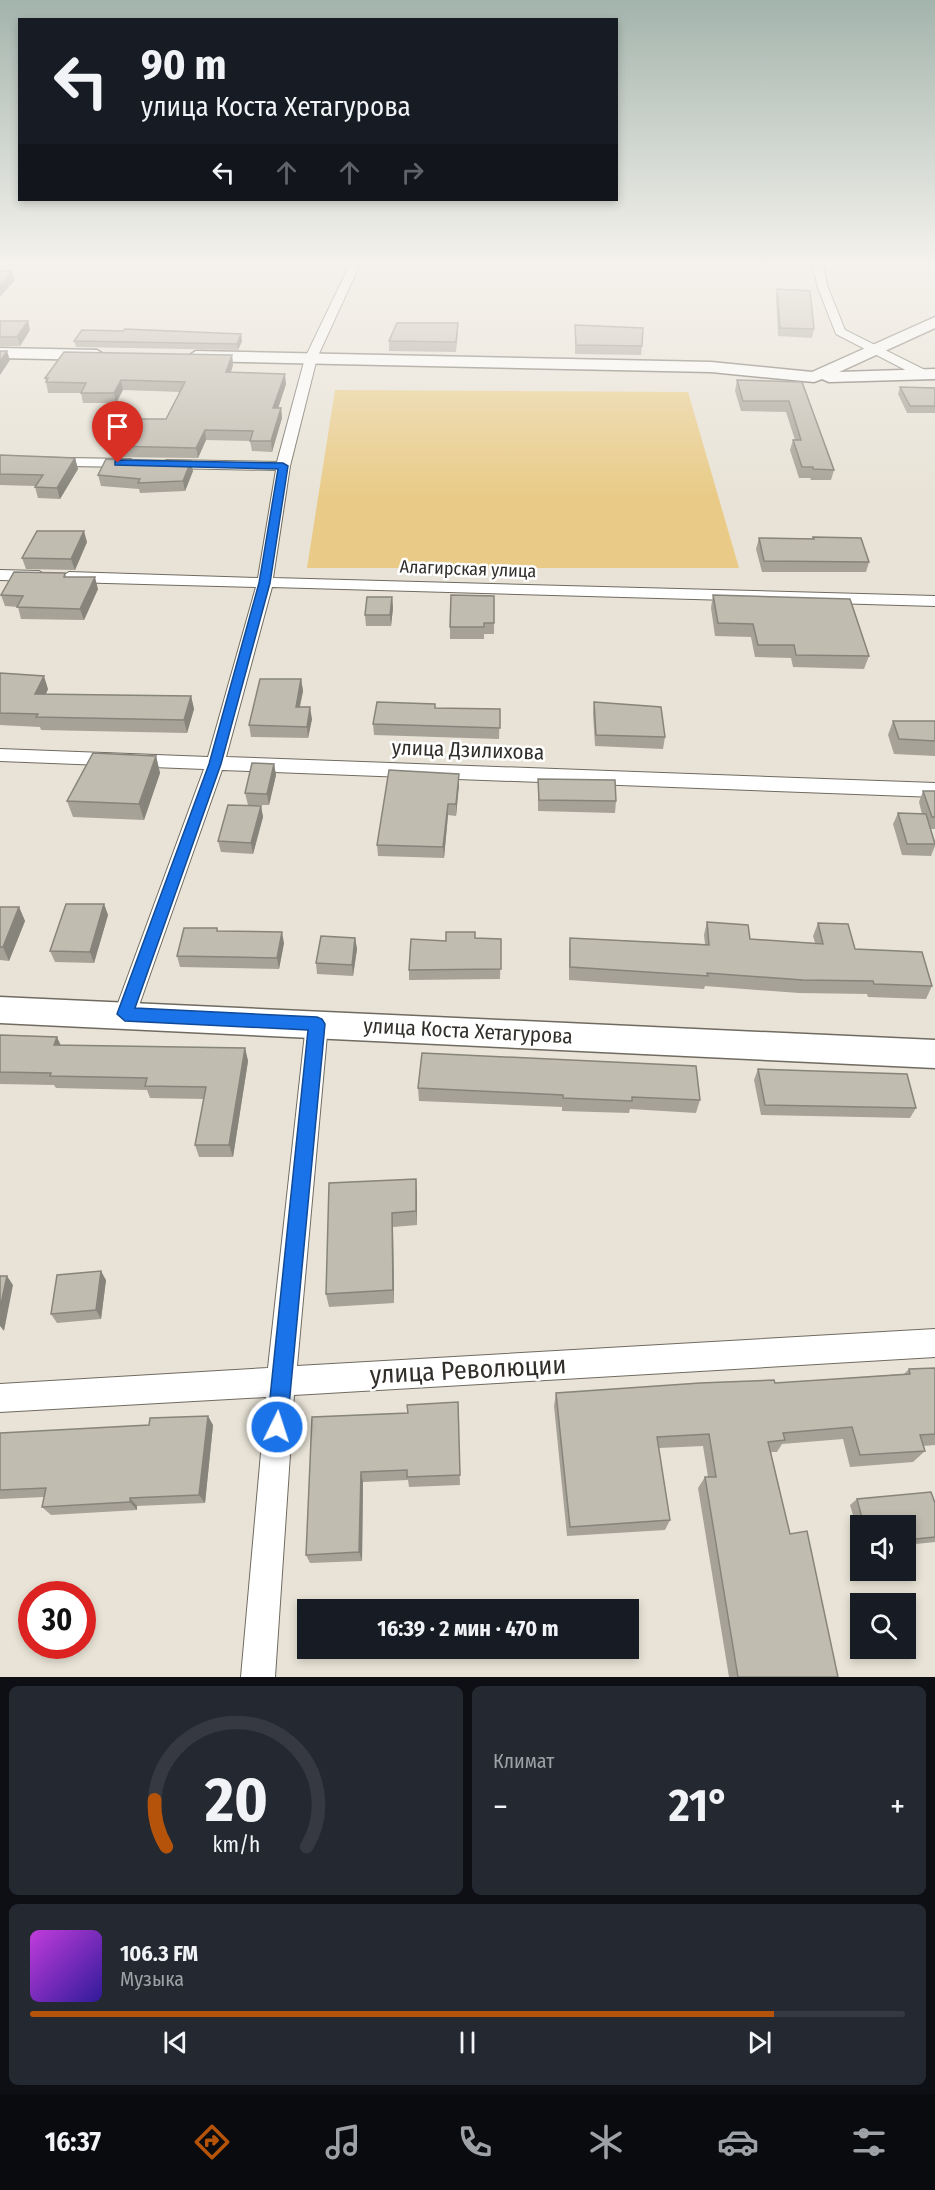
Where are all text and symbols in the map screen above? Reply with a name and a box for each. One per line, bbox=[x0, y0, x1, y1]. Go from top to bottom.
text: 90 m bbox=[141, 40, 226, 90]
icon: left bbox=[42, 42, 120, 120]
text: улица Коста Хетагурова bbox=[141, 91, 411, 123]
icon: left bbox=[207, 156, 240, 189]
icon: ahead bbox=[270, 156, 303, 189]
icon: ahead bbox=[333, 156, 366, 189]
icon: right bbox=[396, 156, 429, 189]
pin bbox=[92, 401, 143, 463]
icon: arrive bbox=[101, 410, 134, 443]
street label: Алагирская улица bbox=[399, 556, 537, 582]
street label: улица Дзилихова bbox=[391, 734, 545, 766]
street label: улица Коста Хетагурова bbox=[363, 1013, 573, 1049]
street label: улица Революции bbox=[369, 1349, 567, 1391]
position arrow bbox=[245, 1395, 309, 1459]
map controls bbox=[850, 1515, 916, 1659]
button: sound bbox=[850, 1515, 916, 1581]
speed limit sign: 30 bbox=[18, 1581, 96, 1659]
button: search bbox=[850, 1593, 916, 1659]
text: 16:39 · 2 мин · 470 m bbox=[377, 1615, 559, 1642]
text: Климат bbox=[493, 1749, 554, 1773]
text: 20 bbox=[204, 1763, 267, 1838]
text: 21° bbox=[669, 1779, 729, 1833]
text: − bbox=[493, 1787, 508, 1827]
text: + bbox=[890, 1787, 905, 1827]
text: km/h bbox=[212, 1833, 260, 1859]
text: 106.3 FM bbox=[120, 1940, 198, 1967]
text: Музыка bbox=[120, 1967, 184, 1991]
icon: previous bbox=[159, 2026, 192, 2059]
icon: pause bbox=[451, 2026, 484, 2059]
icon: next bbox=[743, 2026, 776, 2059]
icon: directions bbox=[191, 2121, 233, 2163]
icon: music bbox=[322, 2121, 364, 2163]
icon: phone bbox=[454, 2121, 496, 2163]
icon: climate bbox=[585, 2121, 627, 2163]
icon: car bbox=[717, 2121, 759, 2163]
icon: filters bbox=[848, 2121, 890, 2163]
text: 16:37 bbox=[45, 2126, 101, 2158]

